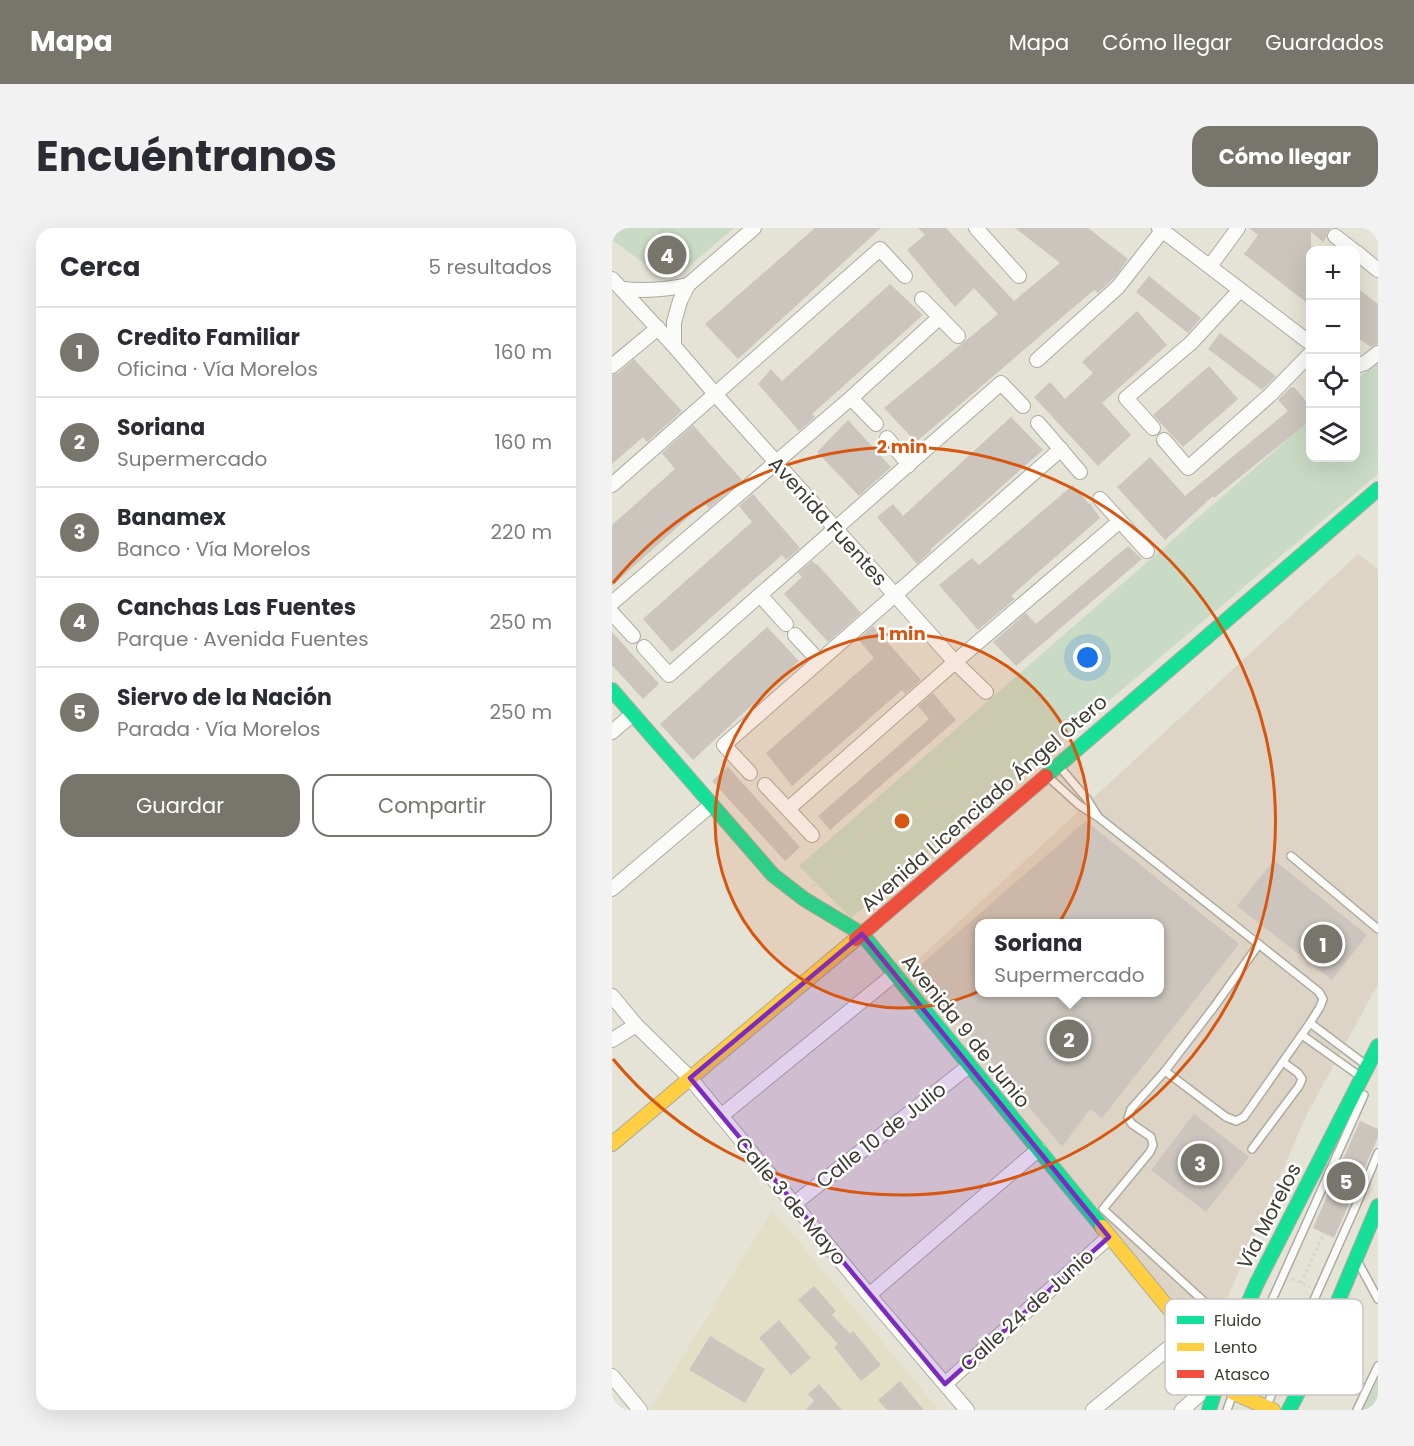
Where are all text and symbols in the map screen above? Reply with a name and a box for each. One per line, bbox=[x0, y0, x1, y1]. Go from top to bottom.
text: Mapa bbox=[30, 22, 113, 61]
text: Mapa bbox=[1009, 28, 1069, 57]
text: Cómo llegar bbox=[1102, 28, 1232, 57]
text: Guardados bbox=[1265, 28, 1384, 57]
button: Cómo llegar bbox=[1192, 126, 1378, 187]
text: Encuéntranos bbox=[36, 127, 337, 186]
pin: 4 bbox=[648, 232, 686, 278]
map controls bbox=[1306, 246, 1360, 462]
button: + bbox=[1306, 246, 1360, 300]
text: Cerca bbox=[60, 249, 140, 285]
text: 5 resultados bbox=[429, 253, 552, 281]
button: − bbox=[1306, 300, 1360, 354]
text: Credito Familiar bbox=[117, 322, 300, 353]
text: 1 bbox=[76, 338, 83, 366]
text: 160 m bbox=[494, 338, 552, 366]
button: locate bbox=[1306, 354, 1360, 408]
text: Oficina · Vía Morelos bbox=[117, 355, 318, 383]
button: layers bbox=[1306, 408, 1360, 462]
text: Soriana bbox=[117, 412, 205, 443]
text: 2 bbox=[74, 428, 85, 456]
text: 160 m bbox=[494, 428, 552, 456]
text: 2 min bbox=[877, 434, 927, 459]
text: Supermercado bbox=[117, 445, 267, 473]
street label: Avenida Fuentes bbox=[762, 450, 894, 592]
text: Banamex bbox=[117, 502, 226, 533]
text: 3 bbox=[73, 518, 86, 546]
text: 220 m bbox=[491, 518, 552, 546]
text: Banco · Vía Morelos bbox=[117, 535, 311, 563]
text: Canchas Las Fuentes bbox=[117, 592, 356, 623]
text: 4 bbox=[73, 608, 86, 636]
text: 250 m bbox=[489, 608, 552, 636]
text: 1 min bbox=[878, 621, 926, 646]
text: Parque · Avenida Fuentes bbox=[117, 625, 369, 653]
your location bbox=[1073, 643, 1102, 672]
text: Siervo de la Nación bbox=[117, 682, 332, 713]
street label: Avenida Licenciado Ángel Otero bbox=[855, 688, 1113, 918]
text: 5 bbox=[73, 698, 86, 726]
text: 250 m bbox=[489, 698, 552, 726]
text: Parada · Vía Morelos bbox=[117, 715, 320, 743]
button: Guardar bbox=[60, 774, 300, 837]
button: Compartir bbox=[312, 774, 552, 837]
centre of rings bbox=[892, 811, 912, 831]
popup bbox=[975, 919, 1164, 997]
pin: 1 bbox=[1304, 922, 1342, 966]
text: Soriana bbox=[994, 928, 1082, 959]
street label: Avenida 9 de Junio bbox=[895, 948, 1037, 1114]
text: Supermercado bbox=[994, 961, 1145, 989]
pin: 2 bbox=[1050, 1016, 1088, 1062]
street label: Calle 10 de Julio bbox=[810, 1075, 952, 1195]
street label: Calle 3 de Mayo bbox=[729, 1131, 853, 1271]
pin: 3 bbox=[1180, 1140, 1220, 1186]
street label: Vía Morelos bbox=[1230, 1158, 1308, 1274]
pin: 5 bbox=[1326, 1158, 1366, 1204]
street label: Calle 24 de Junio bbox=[954, 1242, 1100, 1378]
legend bbox=[1165, 1299, 1363, 1395]
text: Fluido bbox=[1214, 1309, 1261, 1332]
text: Lento bbox=[1214, 1336, 1257, 1359]
text: Atasco bbox=[1214, 1363, 1270, 1386]

